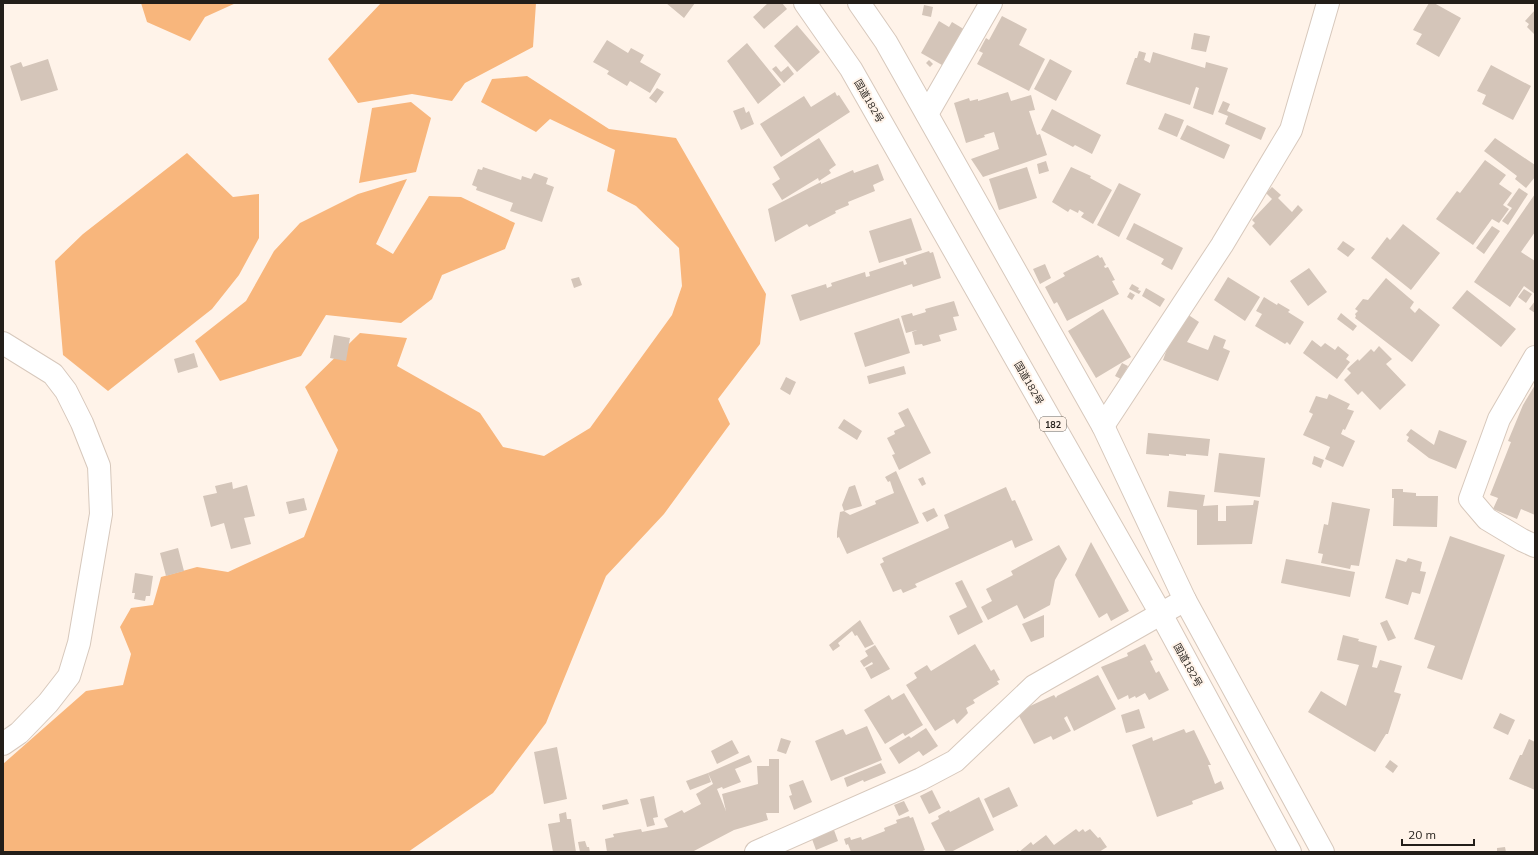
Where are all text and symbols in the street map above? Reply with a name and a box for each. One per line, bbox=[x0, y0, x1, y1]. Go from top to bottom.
street label: 国道182号 bbox=[851, 77, 887, 125]
street label: 国道182号 bbox=[1011, 359, 1047, 407]
road number: 182 bbox=[1040, 417, 1066, 431]
street label: 国道182号 bbox=[1171, 641, 1205, 689]
scale bar bbox=[1402, 821, 1474, 847]
text: 20 m bbox=[1408, 827, 1436, 842]

